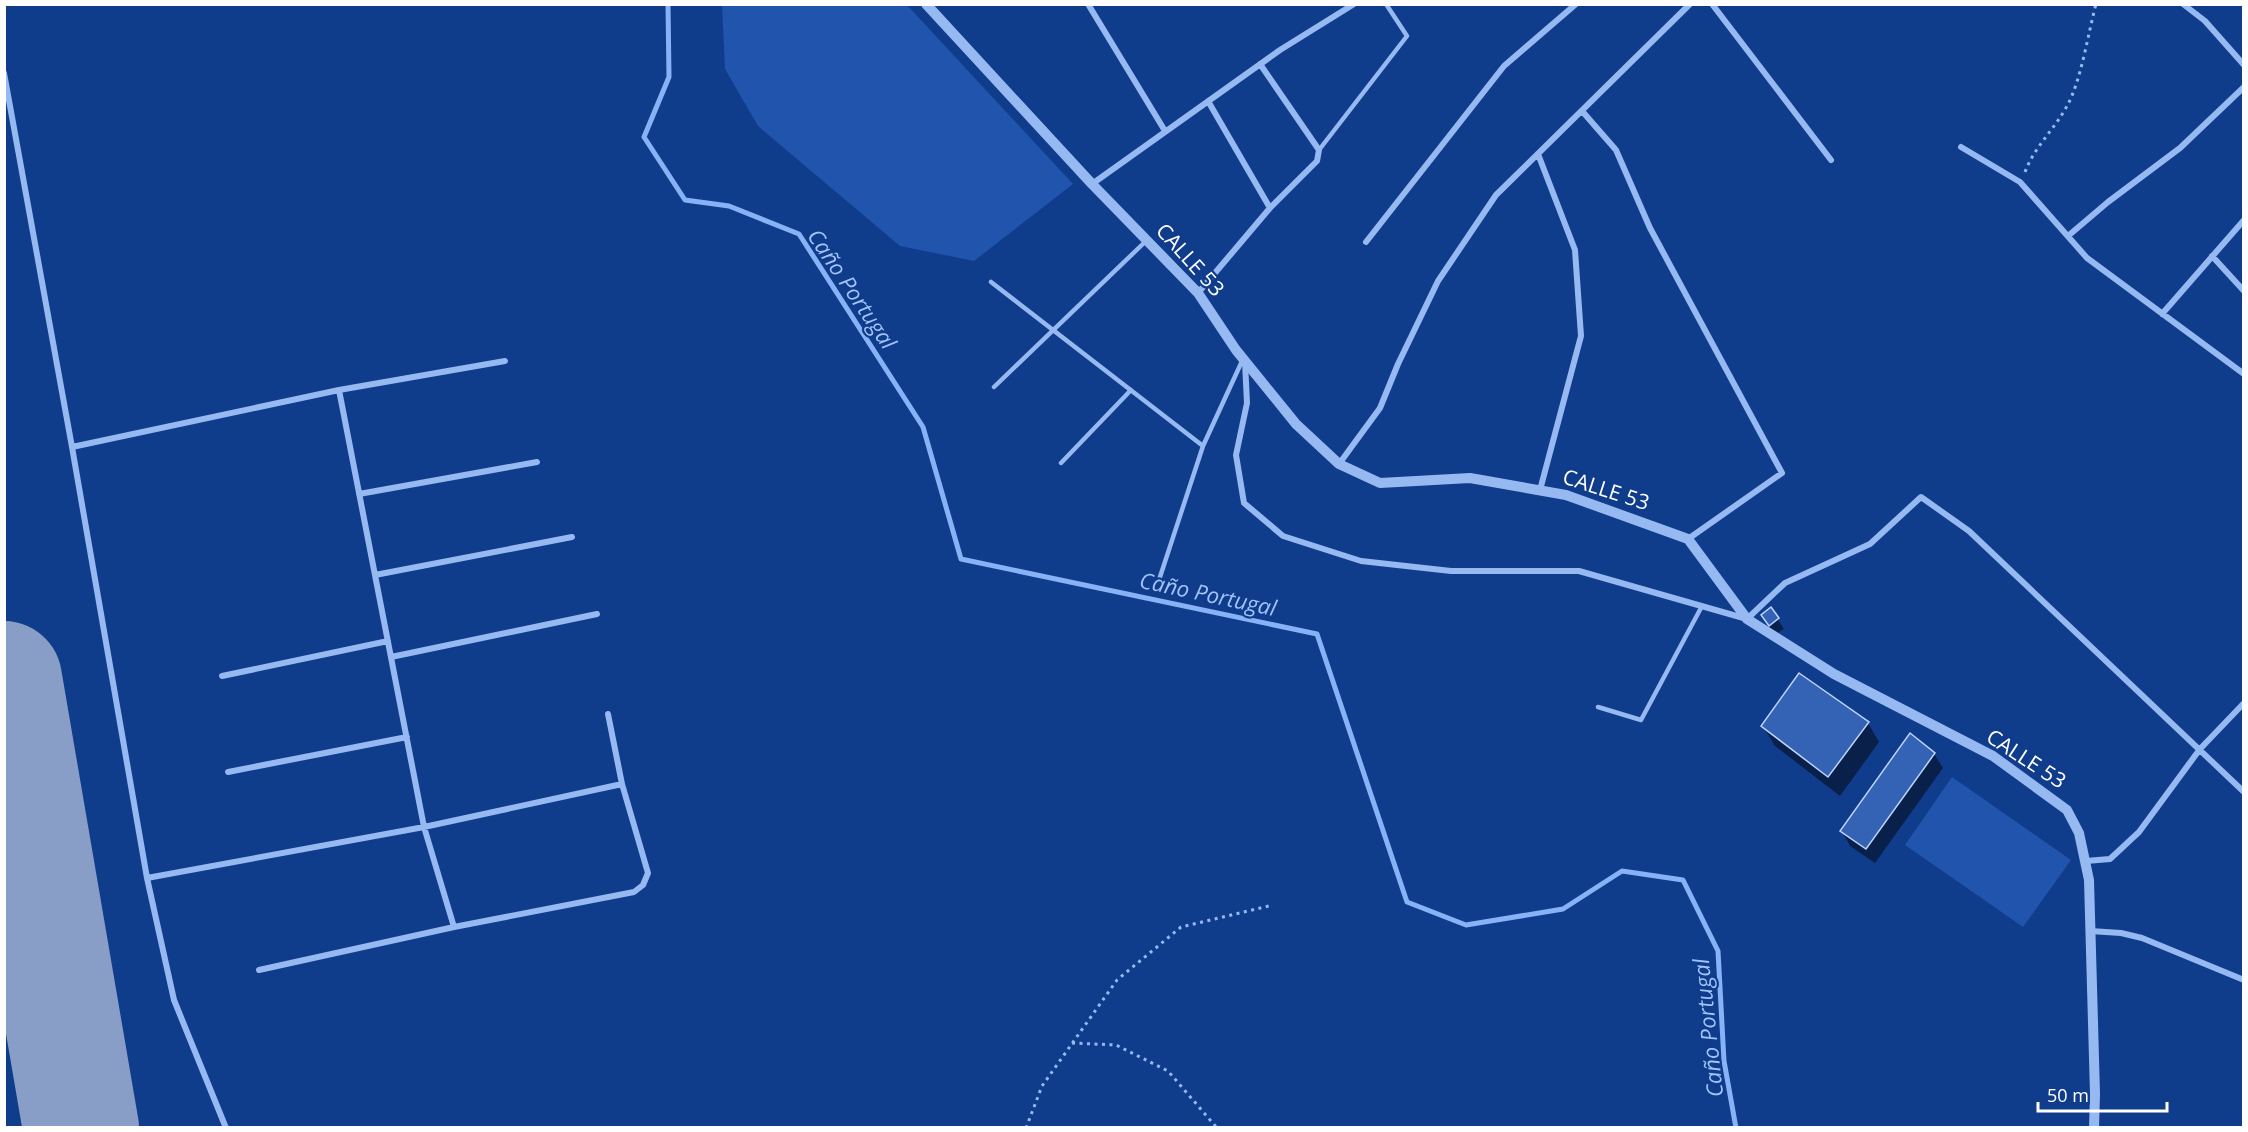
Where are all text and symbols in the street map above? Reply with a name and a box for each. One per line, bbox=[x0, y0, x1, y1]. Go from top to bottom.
street label: CALLE 53 bbox=[1150, 217, 1231, 302]
water label: Caño Portugal bbox=[802, 222, 904, 355]
street label: CALLE 53 bbox=[1559, 462, 1653, 516]
water label: Caño Portugal bbox=[1137, 564, 1280, 622]
street label: CALLE 53 bbox=[1981, 722, 2072, 794]
water label: Caño Portugal bbox=[1685, 957, 1729, 1099]
scale bar bbox=[2038, 1075, 2167, 1113]
text: 50 m bbox=[2047, 1083, 2089, 1107]

